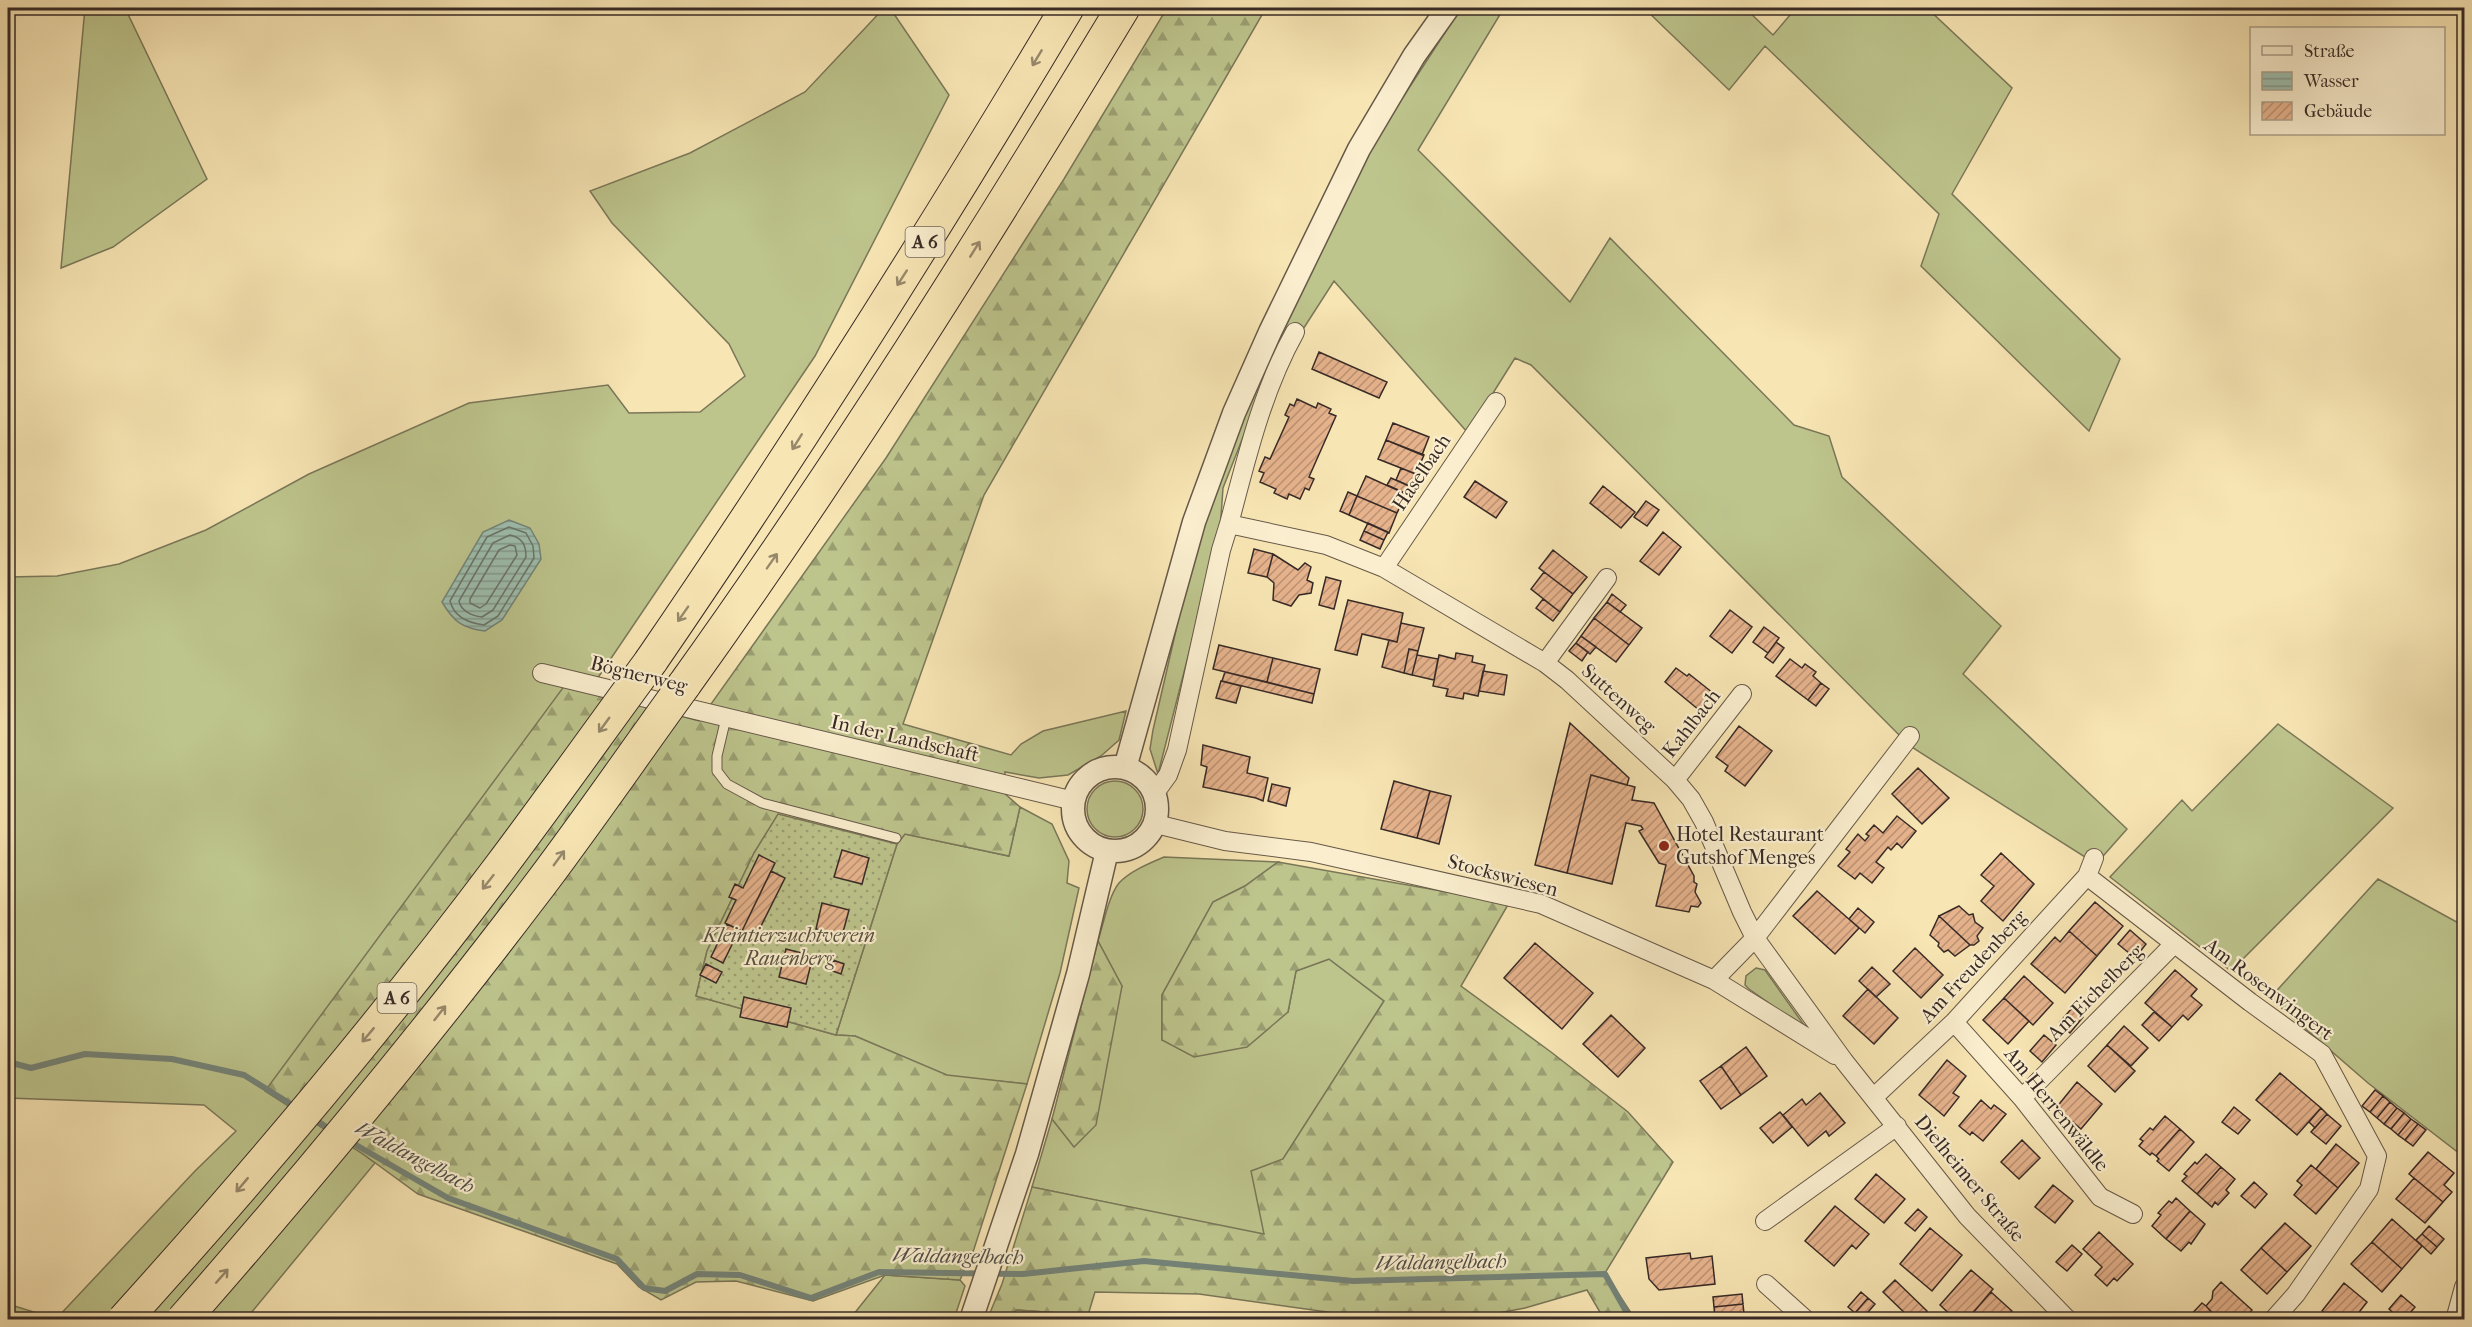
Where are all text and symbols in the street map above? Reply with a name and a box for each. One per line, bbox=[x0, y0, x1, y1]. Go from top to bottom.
legend bbox=[2250, 27, 2445, 135]
text: Straße bbox=[2304, 41, 2355, 62]
one-way arrow bbox=[1030, 49, 1042, 66]
text: Wasser bbox=[2303, 71, 2359, 92]
text: Gebäude bbox=[2304, 101, 2372, 122]
road number: A 6 bbox=[906, 227, 944, 257]
one-way arrow bbox=[968, 240, 981, 257]
one-way arrow bbox=[896, 269, 908, 286]
street label: Haselbach bbox=[1387, 429, 1456, 515]
one-way arrow bbox=[790, 433, 802, 450]
one-way arrow bbox=[766, 553, 778, 570]
one-way arrow bbox=[677, 606, 689, 622]
street label: Bögnerweg bbox=[588, 651, 690, 698]
street label: Suttenweg bbox=[1577, 659, 1661, 738]
street label: Kahlbach bbox=[1658, 684, 1726, 762]
street label: In der Landschaft bbox=[829, 710, 981, 767]
one-way arrow bbox=[598, 717, 610, 733]
place label: Hotel Restaurant Gutshof Menges bbox=[1676, 823, 1824, 869]
marker: Hotel Restaurant Gutshof Menges bbox=[1657, 839, 1671, 853]
one-way arrow bbox=[553, 850, 565, 866]
street label: Stockswiesen bbox=[1445, 850, 1561, 901]
one-way arrow bbox=[482, 874, 495, 890]
street label: Am Freudenberg bbox=[1915, 905, 2032, 1028]
park label: Kleintierzuchtverein Rauenberg bbox=[701, 924, 875, 970]
street label: Am Rosenwingert bbox=[2199, 933, 2338, 1045]
street label: Am Eichelberg bbox=[2042, 939, 2148, 1046]
road number: A 6 bbox=[378, 983, 416, 1013]
one-way arrow bbox=[434, 1005, 447, 1021]
one-way arrow bbox=[361, 1027, 374, 1043]
street label: Am Herrenwäldle bbox=[1999, 1042, 2114, 1176]
street label: Dielheimer Straße bbox=[1910, 1110, 2029, 1247]
water label: Waldangelbach bbox=[351, 1116, 479, 1199]
one-way arrow bbox=[235, 1177, 249, 1192]
water label: Waldangelbach bbox=[892, 1243, 1024, 1269]
water label: Waldangelbach bbox=[1375, 1249, 1507, 1275]
one-way arrow bbox=[215, 1268, 229, 1283]

